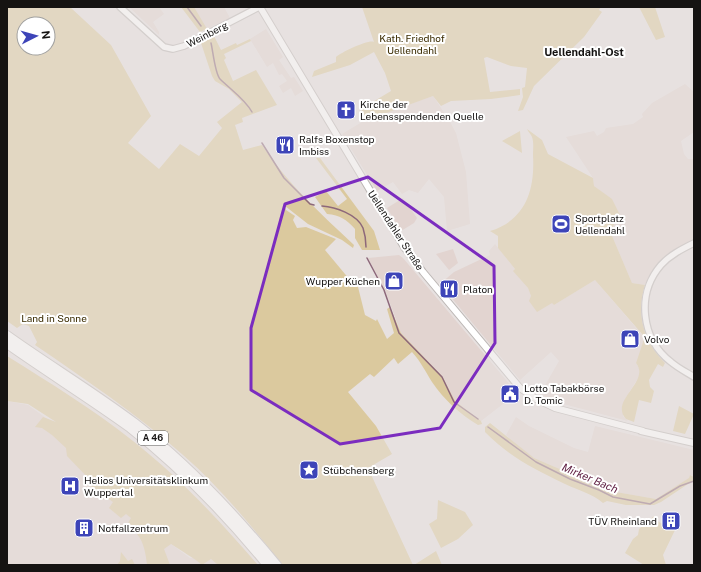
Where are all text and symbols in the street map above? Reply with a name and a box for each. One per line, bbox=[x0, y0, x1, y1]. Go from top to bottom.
north arrow bbox=[16, 16, 56, 56]
street label: Weinberg bbox=[184, 19, 230, 49]
text: N bbox=[40, 30, 52, 40]
park label: Kath. Friedhof Uellendahl bbox=[379, 32, 445, 56]
district label: Uellendahl-Ost bbox=[544, 46, 624, 58]
place label: Kirche der Lebensspendenden Quelle bbox=[360, 98, 484, 122]
church icon: Kirche der Lebensspendenden Quelle bbox=[335, 99, 357, 121]
place label: Ralfs Boxenstop Imbiss bbox=[299, 133, 375, 157]
restaurant icon: Ralfs Boxenstop Imbiss bbox=[274, 134, 296, 156]
street label: Uellendahler Straße bbox=[366, 188, 427, 273]
place label: Sportplatz Uellendahl bbox=[575, 212, 625, 236]
sports icon: Sportplatz Uellendahl bbox=[550, 213, 572, 235]
shop icon: Wupper Küchen bbox=[383, 270, 405, 292]
place label: Wupper Küchen bbox=[306, 275, 380, 287]
restaurant icon: Platon bbox=[438, 278, 460, 300]
place label: Platon bbox=[463, 283, 493, 295]
park label: Land in Sonne bbox=[21, 312, 87, 324]
shop icon: Volvo bbox=[619, 328, 641, 350]
place label: Volvo bbox=[644, 333, 670, 345]
place label: Lotto Tabakbörse D. Tomic bbox=[524, 382, 605, 406]
public building icon: Lotto Tabakbörse D. Tomic bbox=[499, 383, 521, 405]
road number: A 46 bbox=[138, 431, 168, 445]
place icon: Stübchensberg bbox=[298, 459, 320, 481]
water label: Mirker Bach bbox=[560, 461, 620, 495]
place label: Stübchensberg bbox=[323, 464, 394, 476]
place label: Helios Universitätsklinkum Wuppertal bbox=[84, 474, 208, 498]
hospital icon: Helios Universitätsklinkum Wuppertal bbox=[59, 475, 81, 497]
building icon: TÜV Rheinland bbox=[660, 510, 682, 532]
place label: TÜV Rheinland bbox=[588, 515, 657, 527]
building icon: Notfallzentrum bbox=[73, 517, 95, 539]
place label: Notfallzentrum bbox=[98, 522, 168, 534]

